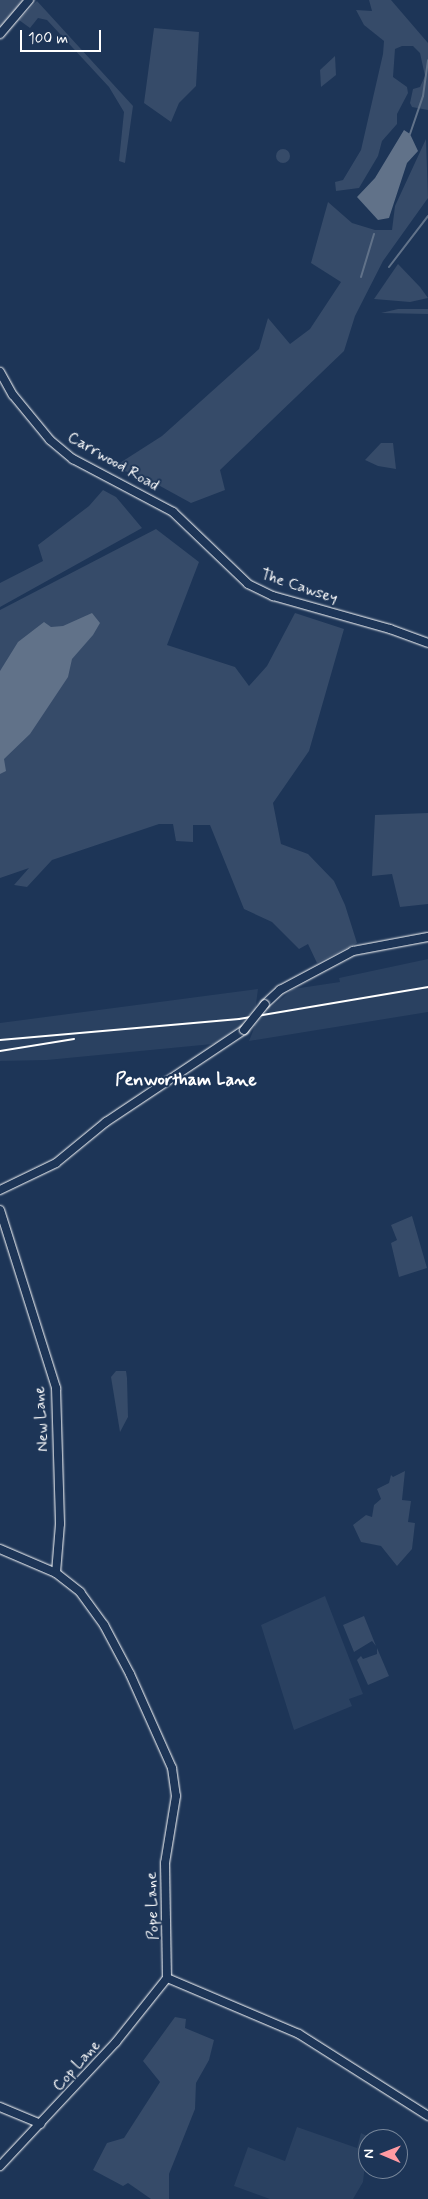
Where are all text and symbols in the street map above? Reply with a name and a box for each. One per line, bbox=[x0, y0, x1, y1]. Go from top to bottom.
scale bar bbox=[22, 20, 104, 52]
text: 100 m bbox=[28, 29, 68, 49]
street label: Carrwood Road bbox=[64, 428, 162, 496]
street label: The Cawsey bbox=[258, 566, 340, 608]
district label: Penwortham Lane bbox=[116, 1069, 256, 1091]
street label: New Lane bbox=[30, 1385, 54, 1453]
street label: Pope Lane bbox=[142, 1872, 164, 1940]
street label: Cop Lane bbox=[49, 2036, 105, 2096]
north arrow bbox=[358, 2129, 408, 2179]
text: N bbox=[360, 2149, 378, 2159]

